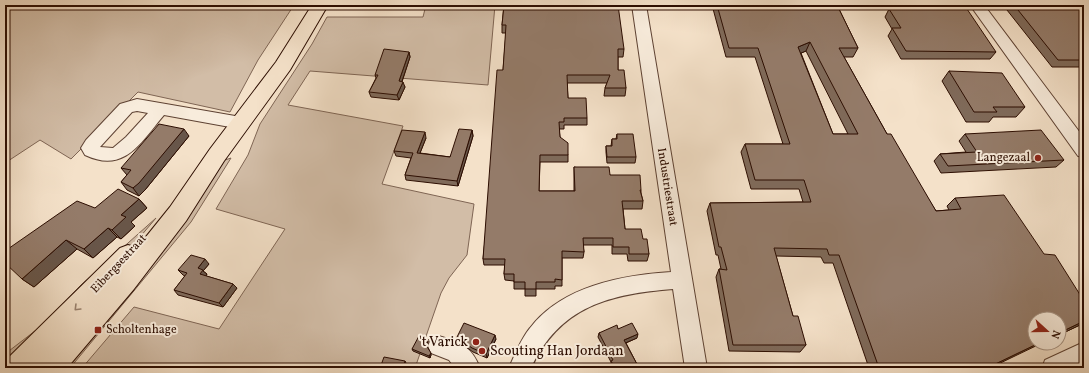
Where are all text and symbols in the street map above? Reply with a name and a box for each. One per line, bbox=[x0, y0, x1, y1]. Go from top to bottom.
street label: Industriestraat bbox=[653, 147, 681, 227]
place label: Langezaal bbox=[977, 150, 1030, 166]
marker: Langezaal bbox=[1033, 153, 1043, 163]
street label: Eibergsestraat bbox=[87, 231, 151, 297]
one-way arrow bbox=[74, 303, 82, 311]
north arrow bbox=[1027, 311, 1067, 351]
place label: Scholtenhage bbox=[106, 322, 177, 338]
marker: Scholtenhage bbox=[93, 325, 103, 335]
text: N bbox=[1047, 328, 1063, 340]
place label: 't Varick bbox=[419, 333, 468, 352]
marker: 't Varick bbox=[471, 337, 481, 347]
place label: Scouting Han Jordaan bbox=[490, 342, 624, 361]
marker: Scouting Han Jordaan bbox=[477, 346, 487, 356]

